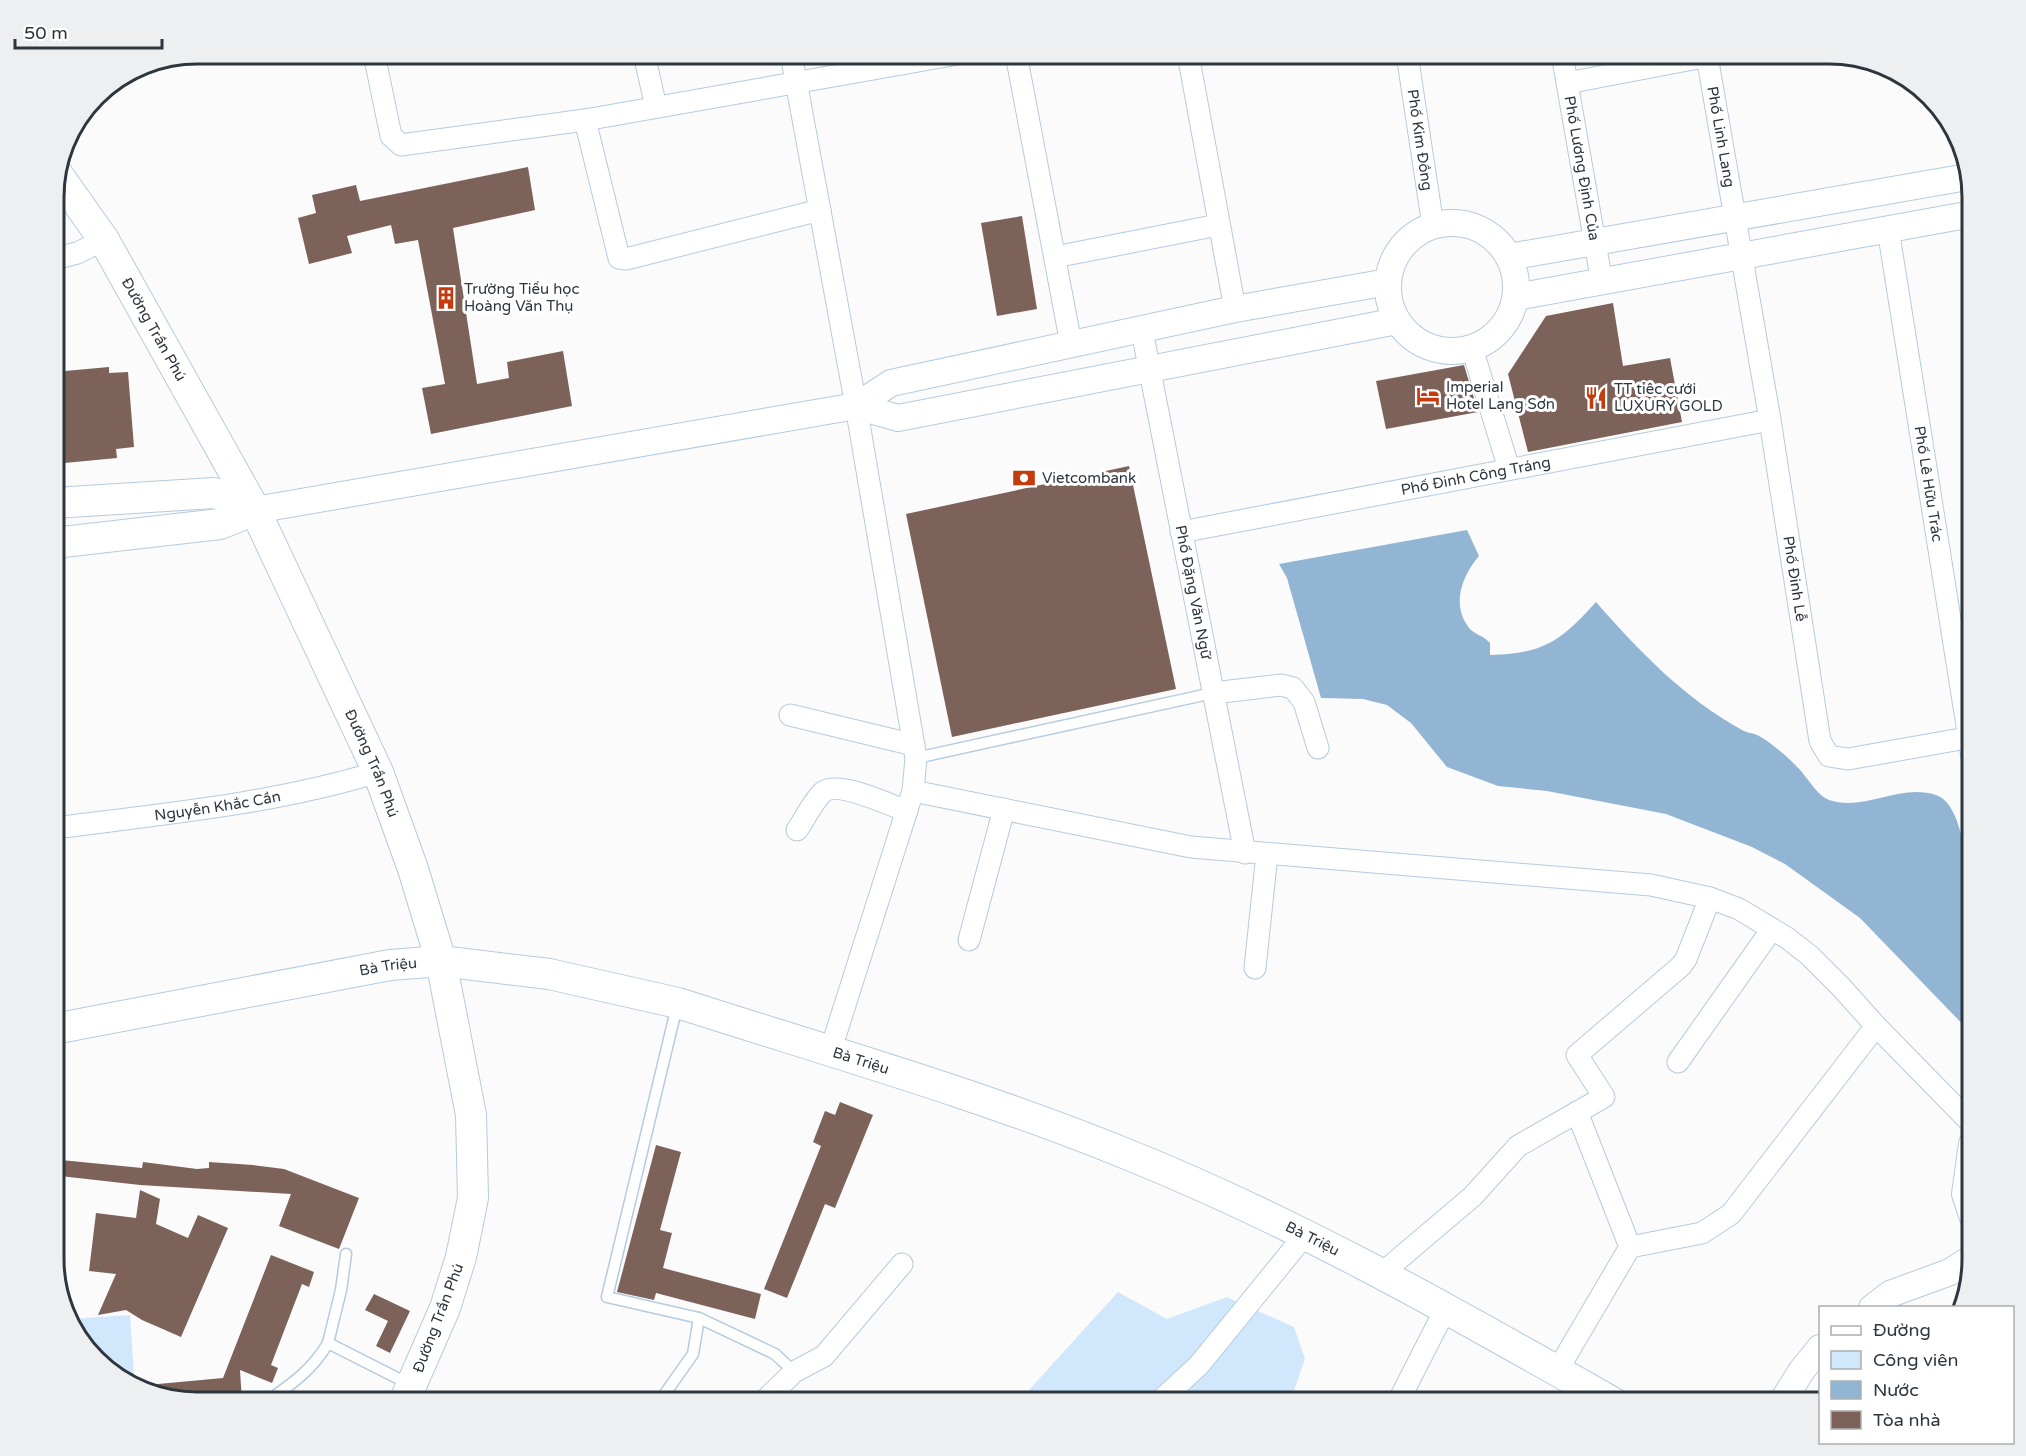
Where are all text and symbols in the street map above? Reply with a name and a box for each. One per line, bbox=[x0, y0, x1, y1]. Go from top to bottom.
scale bar bbox=[15, 12, 162, 50]
text: 50 m bbox=[24, 22, 68, 44]
street label: Phố Linh Lang bbox=[1703, 85, 1739, 189]
street label: Phố Kim Đồng bbox=[1403, 88, 1437, 192]
street label: Phố Lương Định Của bbox=[1560, 94, 1603, 242]
street label: Đường Trần Phú bbox=[118, 274, 190, 384]
place label: Trường Tiểu học Hoàng Văn Thụ bbox=[464, 280, 579, 315]
building icon: Trường Tiểu học Hoàng Văn Thụ bbox=[433, 285, 459, 311]
place label: Imperial Hotel Lạng Sơn bbox=[1446, 378, 1555, 413]
place label: TT tiêc cưới LUXURY GOLD bbox=[1614, 380, 1723, 415]
hotel icon: Imperial Hotel Lạng Sơn bbox=[1415, 383, 1441, 409]
restaurant icon: TT tiêc cưới LUXURY GOLD bbox=[1583, 385, 1609, 411]
street label: Phố Lê Hữu Trác bbox=[1910, 425, 1947, 543]
street label: Phố Đinh Công Tráng bbox=[1399, 453, 1552, 499]
bank icon: Vietcombank bbox=[1011, 465, 1037, 491]
place label: Vietcombank bbox=[1042, 469, 1136, 487]
street label: Phố Đặng Văn Ngữ bbox=[1171, 524, 1216, 662]
street label: Phố Đinh Lễ bbox=[1779, 535, 1810, 623]
street label: Đường Trần Phú bbox=[341, 706, 403, 820]
street label: Nguyễn Khắc Cần bbox=[153, 787, 282, 824]
street label: Bà Triệu bbox=[358, 954, 418, 980]
street label: Bà Triệu bbox=[830, 1043, 891, 1078]
street label: Bà Triệu bbox=[1283, 1218, 1343, 1260]
street label: Đường Trần Phú bbox=[409, 1261, 467, 1375]
legend bbox=[1819, 1306, 2014, 1444]
text: Đường bbox=[1873, 1319, 1931, 1341]
text: Công viên bbox=[1873, 1349, 1958, 1371]
text: Nước bbox=[1873, 1379, 1919, 1401]
text: Tòa nhà bbox=[1873, 1409, 1941, 1431]

